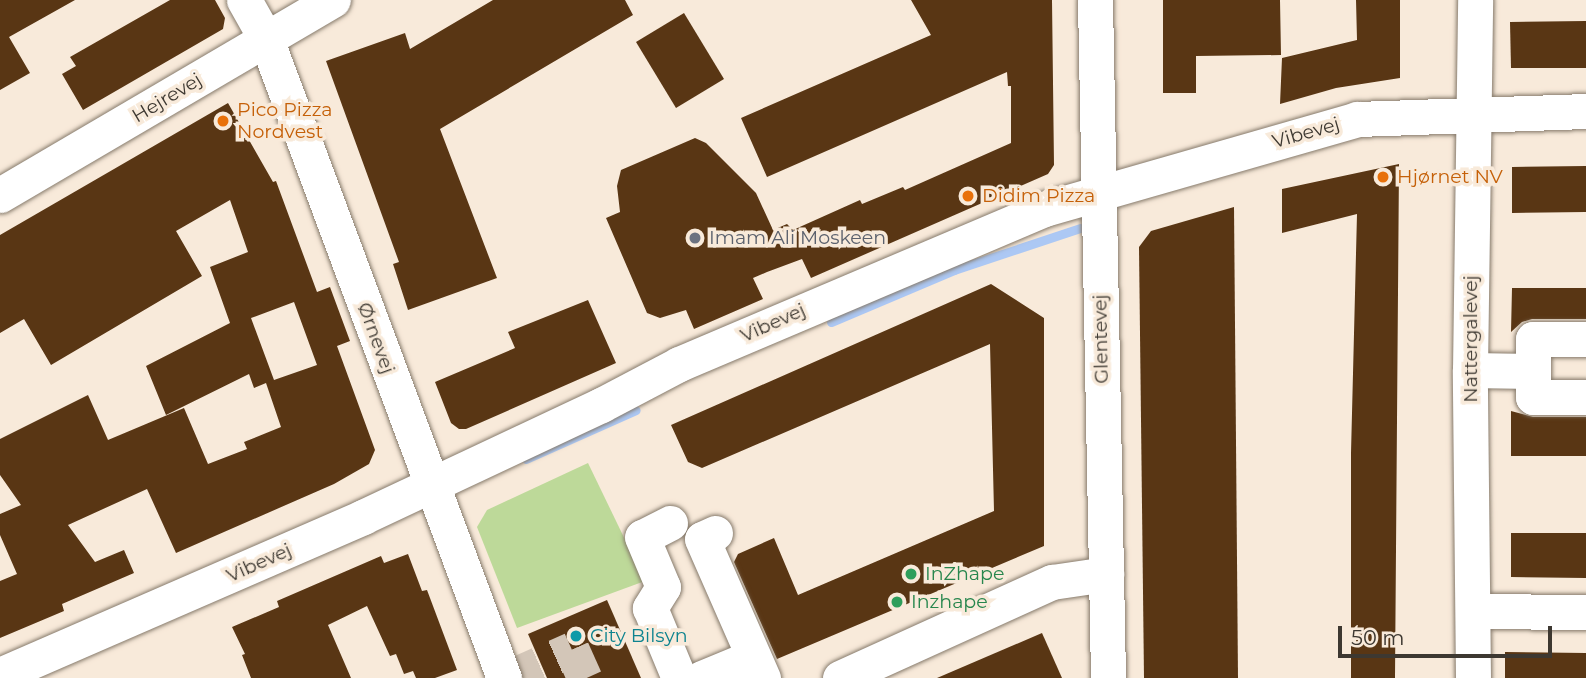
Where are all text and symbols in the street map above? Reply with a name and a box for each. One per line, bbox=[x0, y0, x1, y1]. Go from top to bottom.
street label: Hejrevej bbox=[128, 68, 206, 128]
place label: Pico Pizza Nordvest bbox=[237, 99, 333, 143]
marker: Pico Pizza Nordvest bbox=[215, 113, 231, 129]
street label: Vibevej bbox=[1270, 113, 1342, 153]
place label: Hjørnet NV bbox=[1397, 166, 1503, 188]
marker: Hjørnet NV bbox=[1375, 169, 1391, 185]
place label: Didim Pizza bbox=[982, 185, 1095, 207]
marker: Didim Pizza bbox=[960, 188, 976, 204]
place label: Imam Ali Moskeen bbox=[709, 227, 886, 249]
marker: Imam Ali Moskeen bbox=[687, 230, 703, 246]
street label: Nattergalevej bbox=[1460, 275, 1482, 403]
street label: Glentevej bbox=[1089, 294, 1113, 384]
street label: Ørnevej bbox=[353, 299, 399, 377]
street label: Vibevej bbox=[737, 299, 809, 347]
street label: Vibevej bbox=[223, 539, 295, 587]
place label: InZhape bbox=[925, 563, 1004, 585]
marker: InZhape bbox=[903, 566, 919, 582]
place label: Inzhape bbox=[911, 591, 988, 613]
marker: Inzhape bbox=[889, 594, 905, 610]
scale bar bbox=[1341, 612, 1554, 656]
place label: City Bilsyn bbox=[590, 625, 688, 647]
text: 50 m bbox=[1351, 625, 1405, 650]
marker: City Bilsyn bbox=[568, 628, 584, 644]

